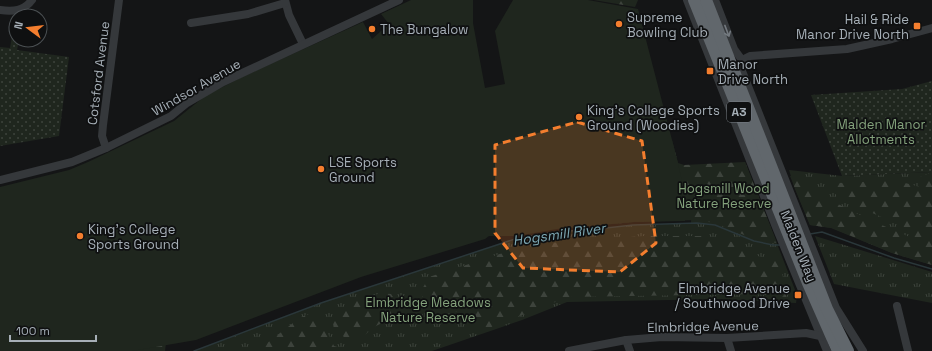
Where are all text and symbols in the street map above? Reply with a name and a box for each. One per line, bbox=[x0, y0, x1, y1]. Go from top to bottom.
north arrow bbox=[8, 8, 48, 48]
place label: Supreme Bowling Club bbox=[627, 9, 708, 41]
place label: Hail & Ride Manor Drive North bbox=[796, 11, 909, 43]
marker: Supreme Bowling Club bbox=[614, 19, 624, 29]
text: N bbox=[11, 20, 26, 31]
street label: Cotsford Avenue bbox=[84, 20, 113, 126]
place label: The Bungalow bbox=[380, 21, 469, 38]
marker: Hail & Ride Manor Drive North bbox=[912, 21, 922, 31]
marker: The Bungalow bbox=[367, 24, 377, 34]
one-way arrow bbox=[723, 24, 731, 36]
street label: Windsor Avenue bbox=[149, 55, 244, 120]
place label: Manor Drive North bbox=[718, 56, 788, 88]
marker: Manor Drive North bbox=[705, 66, 715, 76]
place label: King's College Sports Ground (Woodies) bbox=[587, 102, 720, 134]
road number: A3 bbox=[727, 102, 751, 122]
marker: King's College Sports Ground (Woodies) bbox=[574, 112, 584, 122]
park label: Malden Manor Allotments bbox=[837, 116, 926, 148]
place label: LSE Sports Ground bbox=[329, 154, 397, 186]
marker: LSE Sports Ground bbox=[316, 164, 326, 174]
park label: Hogsmill Wood Nature Reserve bbox=[676, 180, 772, 212]
street label: Malden Way bbox=[776, 208, 821, 284]
water label: Hogsmill River bbox=[512, 218, 608, 249]
place label: King's College Sports Ground bbox=[88, 221, 179, 253]
marker: King's College Sports Ground bbox=[75, 231, 85, 241]
place label: Elmbridge Avenue / Southwood Drive bbox=[675, 280, 790, 312]
marker: Elmbridge Avenue / Southwood Drive bbox=[793, 290, 803, 300]
park label: Elmbridge Meadows Nature Reserve bbox=[365, 294, 491, 326]
scale bar bbox=[10, 317, 96, 343]
street label: Elmbridge Avenue bbox=[647, 317, 759, 336]
text: 100 m bbox=[16, 323, 50, 339]

